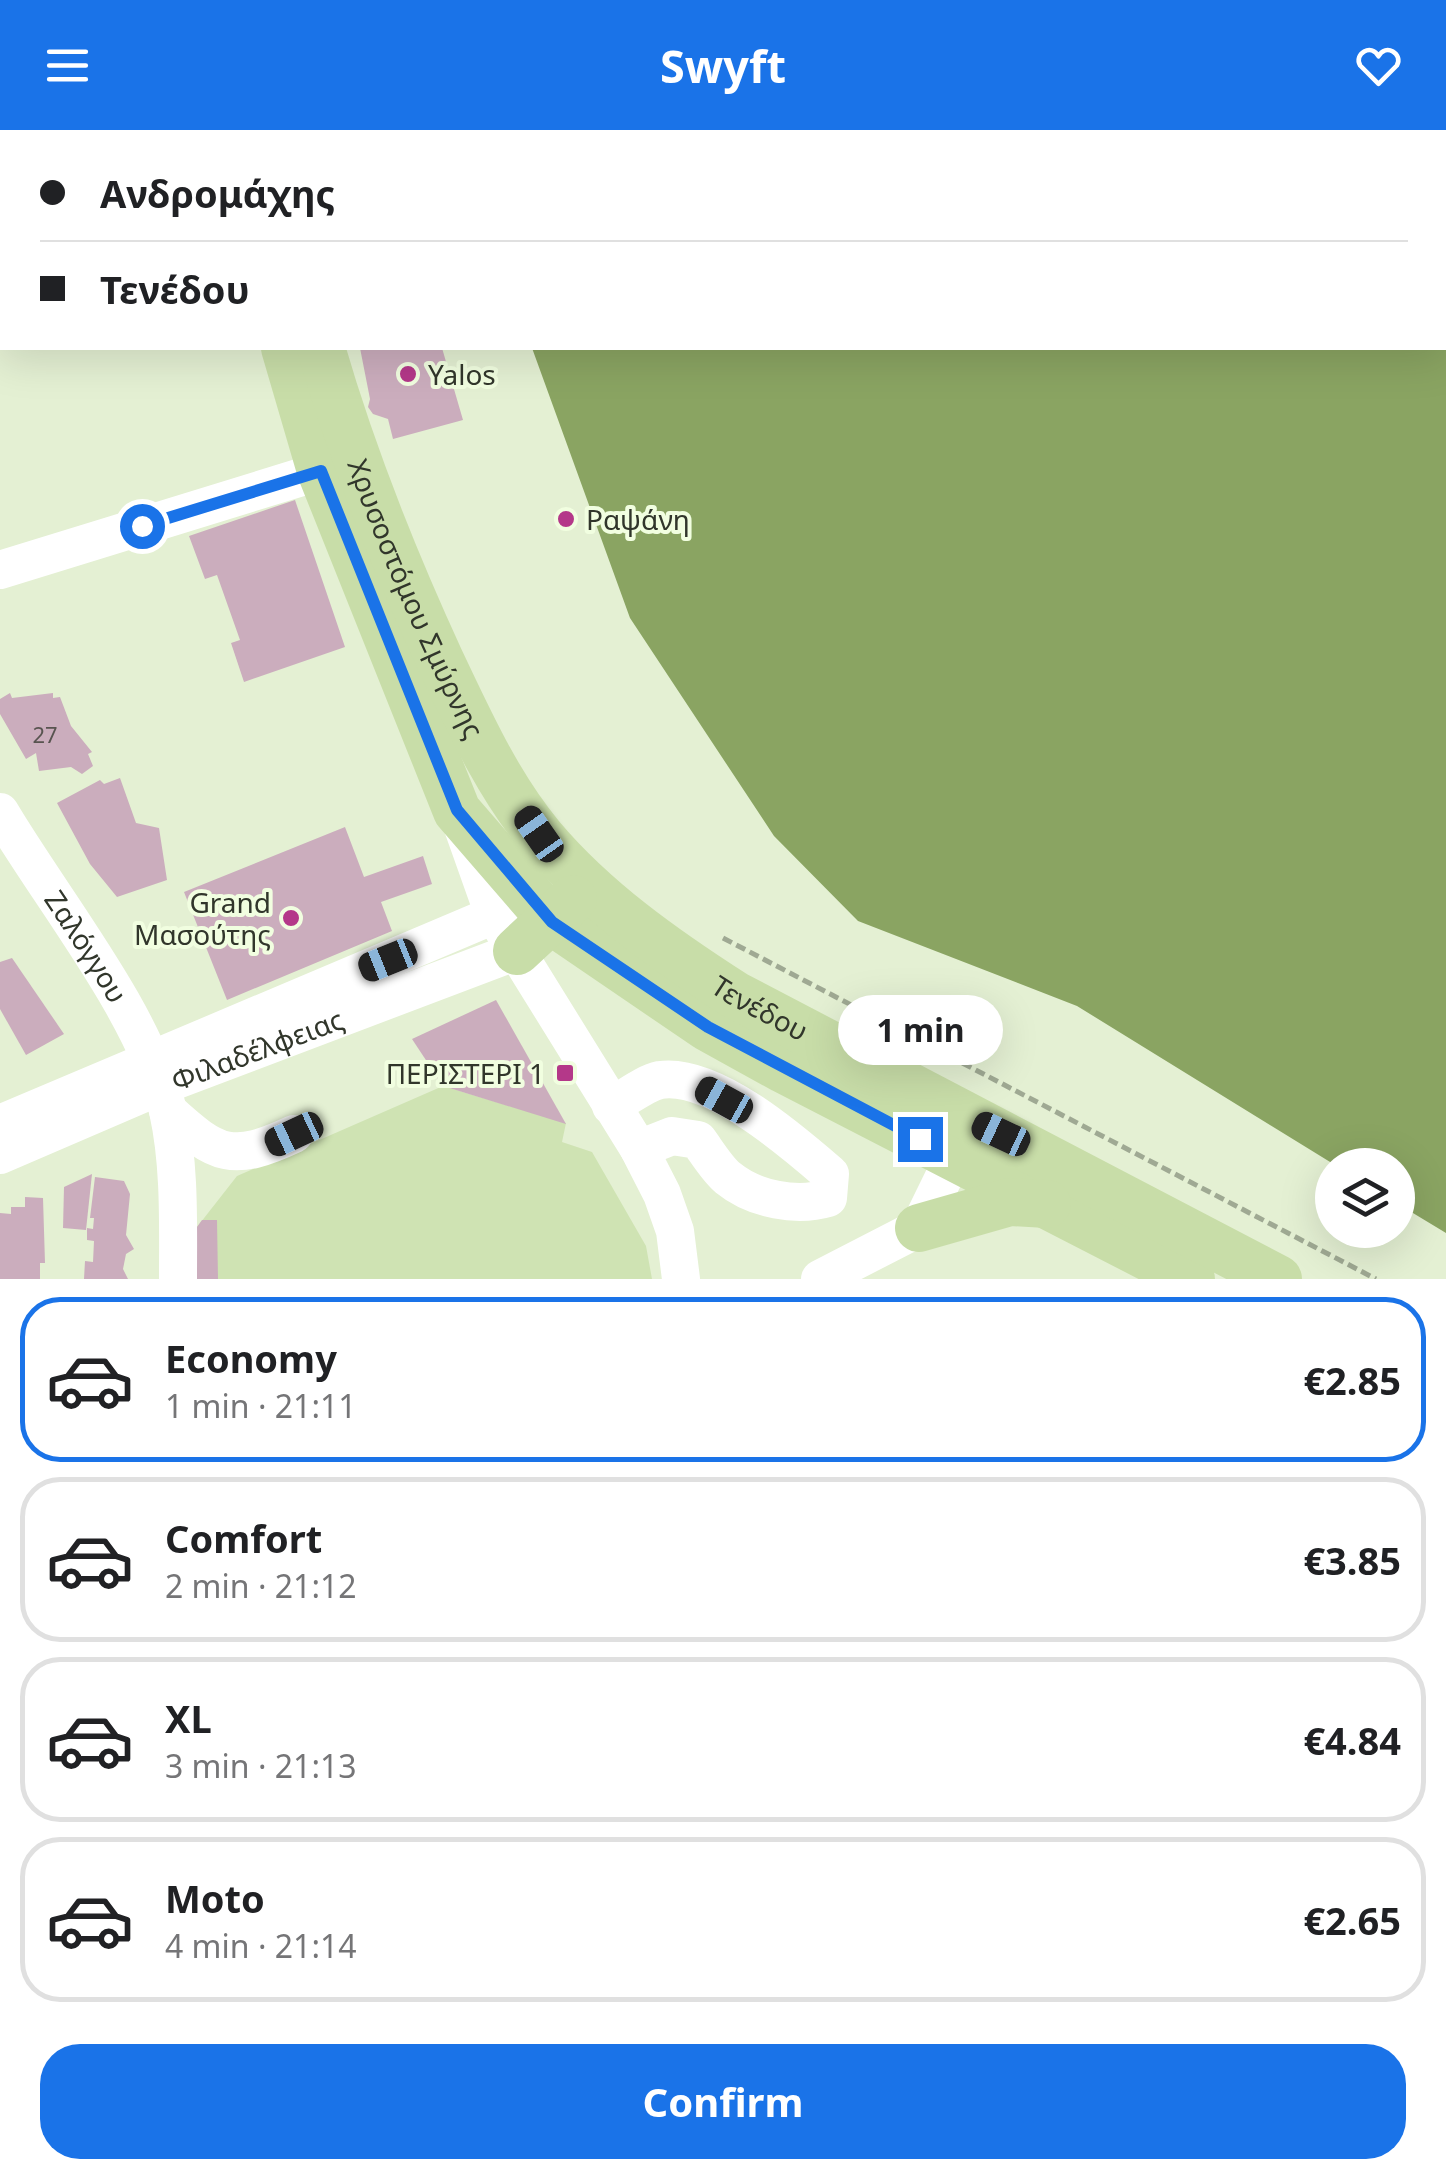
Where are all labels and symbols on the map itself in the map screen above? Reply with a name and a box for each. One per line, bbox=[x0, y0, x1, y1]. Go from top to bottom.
place label: Yalos bbox=[428, 355, 496, 393]
marker: Yalos bbox=[397, 363, 419, 385]
street label: Χρυσοστόμου Σμύρνης bbox=[340, 453, 494, 744]
place label: Ραψάνη bbox=[586, 500, 690, 538]
route start bbox=[120, 504, 165, 549]
marker: Ραψάνη bbox=[555, 508, 577, 530]
house number: 27 bbox=[32, 719, 58, 749]
car bbox=[510, 801, 568, 867]
street label: Ζαλόγγου bbox=[37, 883, 137, 1010]
place label: Grand Μασούτης bbox=[134, 883, 271, 953]
marker: Grand Μασούτης bbox=[280, 907, 302, 929]
car bbox=[355, 935, 421, 985]
street label: Τενέδου bbox=[705, 966, 815, 1049]
callout: 1 min bbox=[838, 994, 1002, 1064]
street label: Φιλαδέλφειας bbox=[166, 1000, 349, 1099]
place label: ΠΕΡΙΣΤΕΡΙ 1 bbox=[386, 1054, 545, 1092]
marker: ΠΕΡΙΣΤΕΡΙ 1 bbox=[554, 1062, 576, 1084]
car bbox=[690, 1072, 758, 1128]
car bbox=[260, 1108, 328, 1160]
car bbox=[967, 1108, 1035, 1160]
route end bbox=[898, 1117, 943, 1162]

